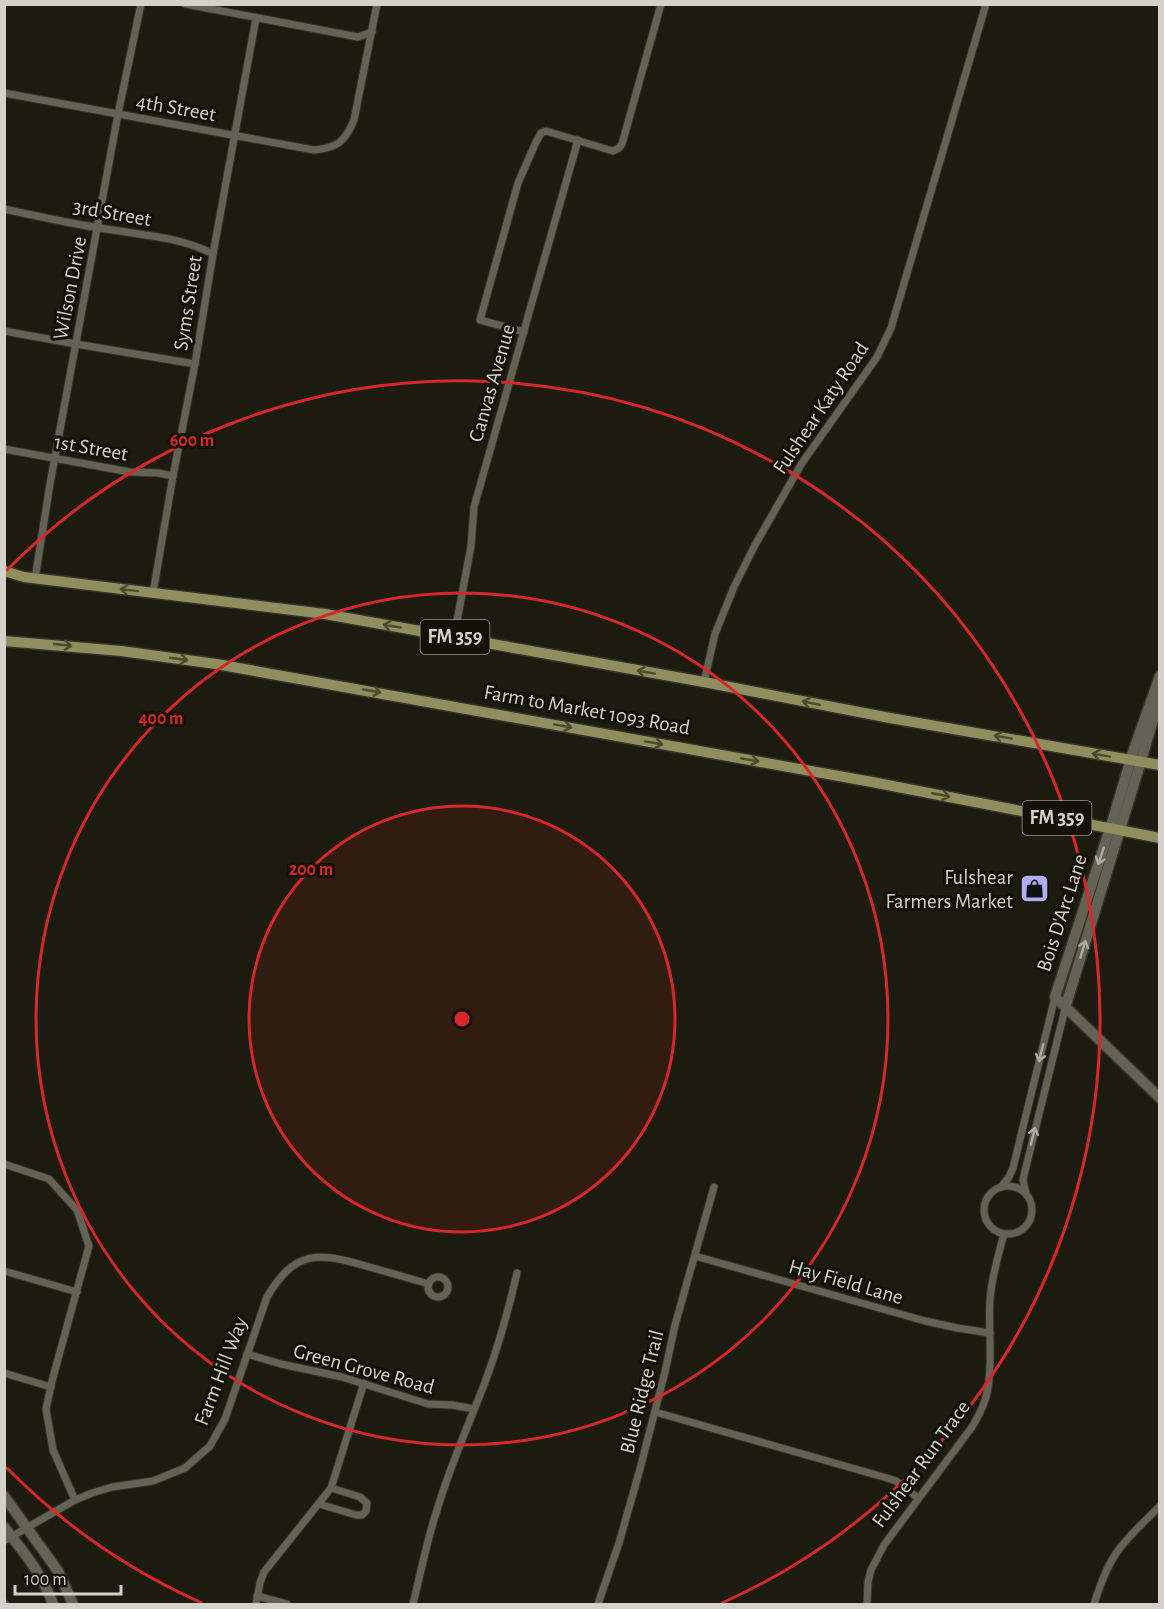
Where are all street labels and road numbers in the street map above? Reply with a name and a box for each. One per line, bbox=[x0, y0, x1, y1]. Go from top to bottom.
street label: 4th Street bbox=[134, 91, 218, 125]
street label: 3rd Street bbox=[71, 196, 153, 230]
street label: Wilson Drive bbox=[50, 235, 90, 341]
street label: Syms Street bbox=[170, 254, 206, 352]
street label: Canvas Avenue bbox=[465, 322, 519, 444]
street label: Fulshear Katy Road bbox=[769, 338, 873, 478]
street label: 1st Street bbox=[52, 431, 130, 465]
road number: FM 359 bbox=[420, 620, 490, 654]
street label: Farm to Market 1093 Road bbox=[482, 682, 692, 739]
road number: FM 359 bbox=[1022, 801, 1092, 835]
street label: Bois D'Arc Lane bbox=[1033, 852, 1091, 974]
street label: Hay Field Lane bbox=[786, 1256, 906, 1308]
street label: Farm Hill Way bbox=[191, 1314, 251, 1428]
street label: Blue Ridge Trail bbox=[616, 1328, 668, 1456]
street label: Green Grove Road bbox=[291, 1340, 437, 1398]
street label: Fulshear Run Trace bbox=[868, 1397, 974, 1531]

